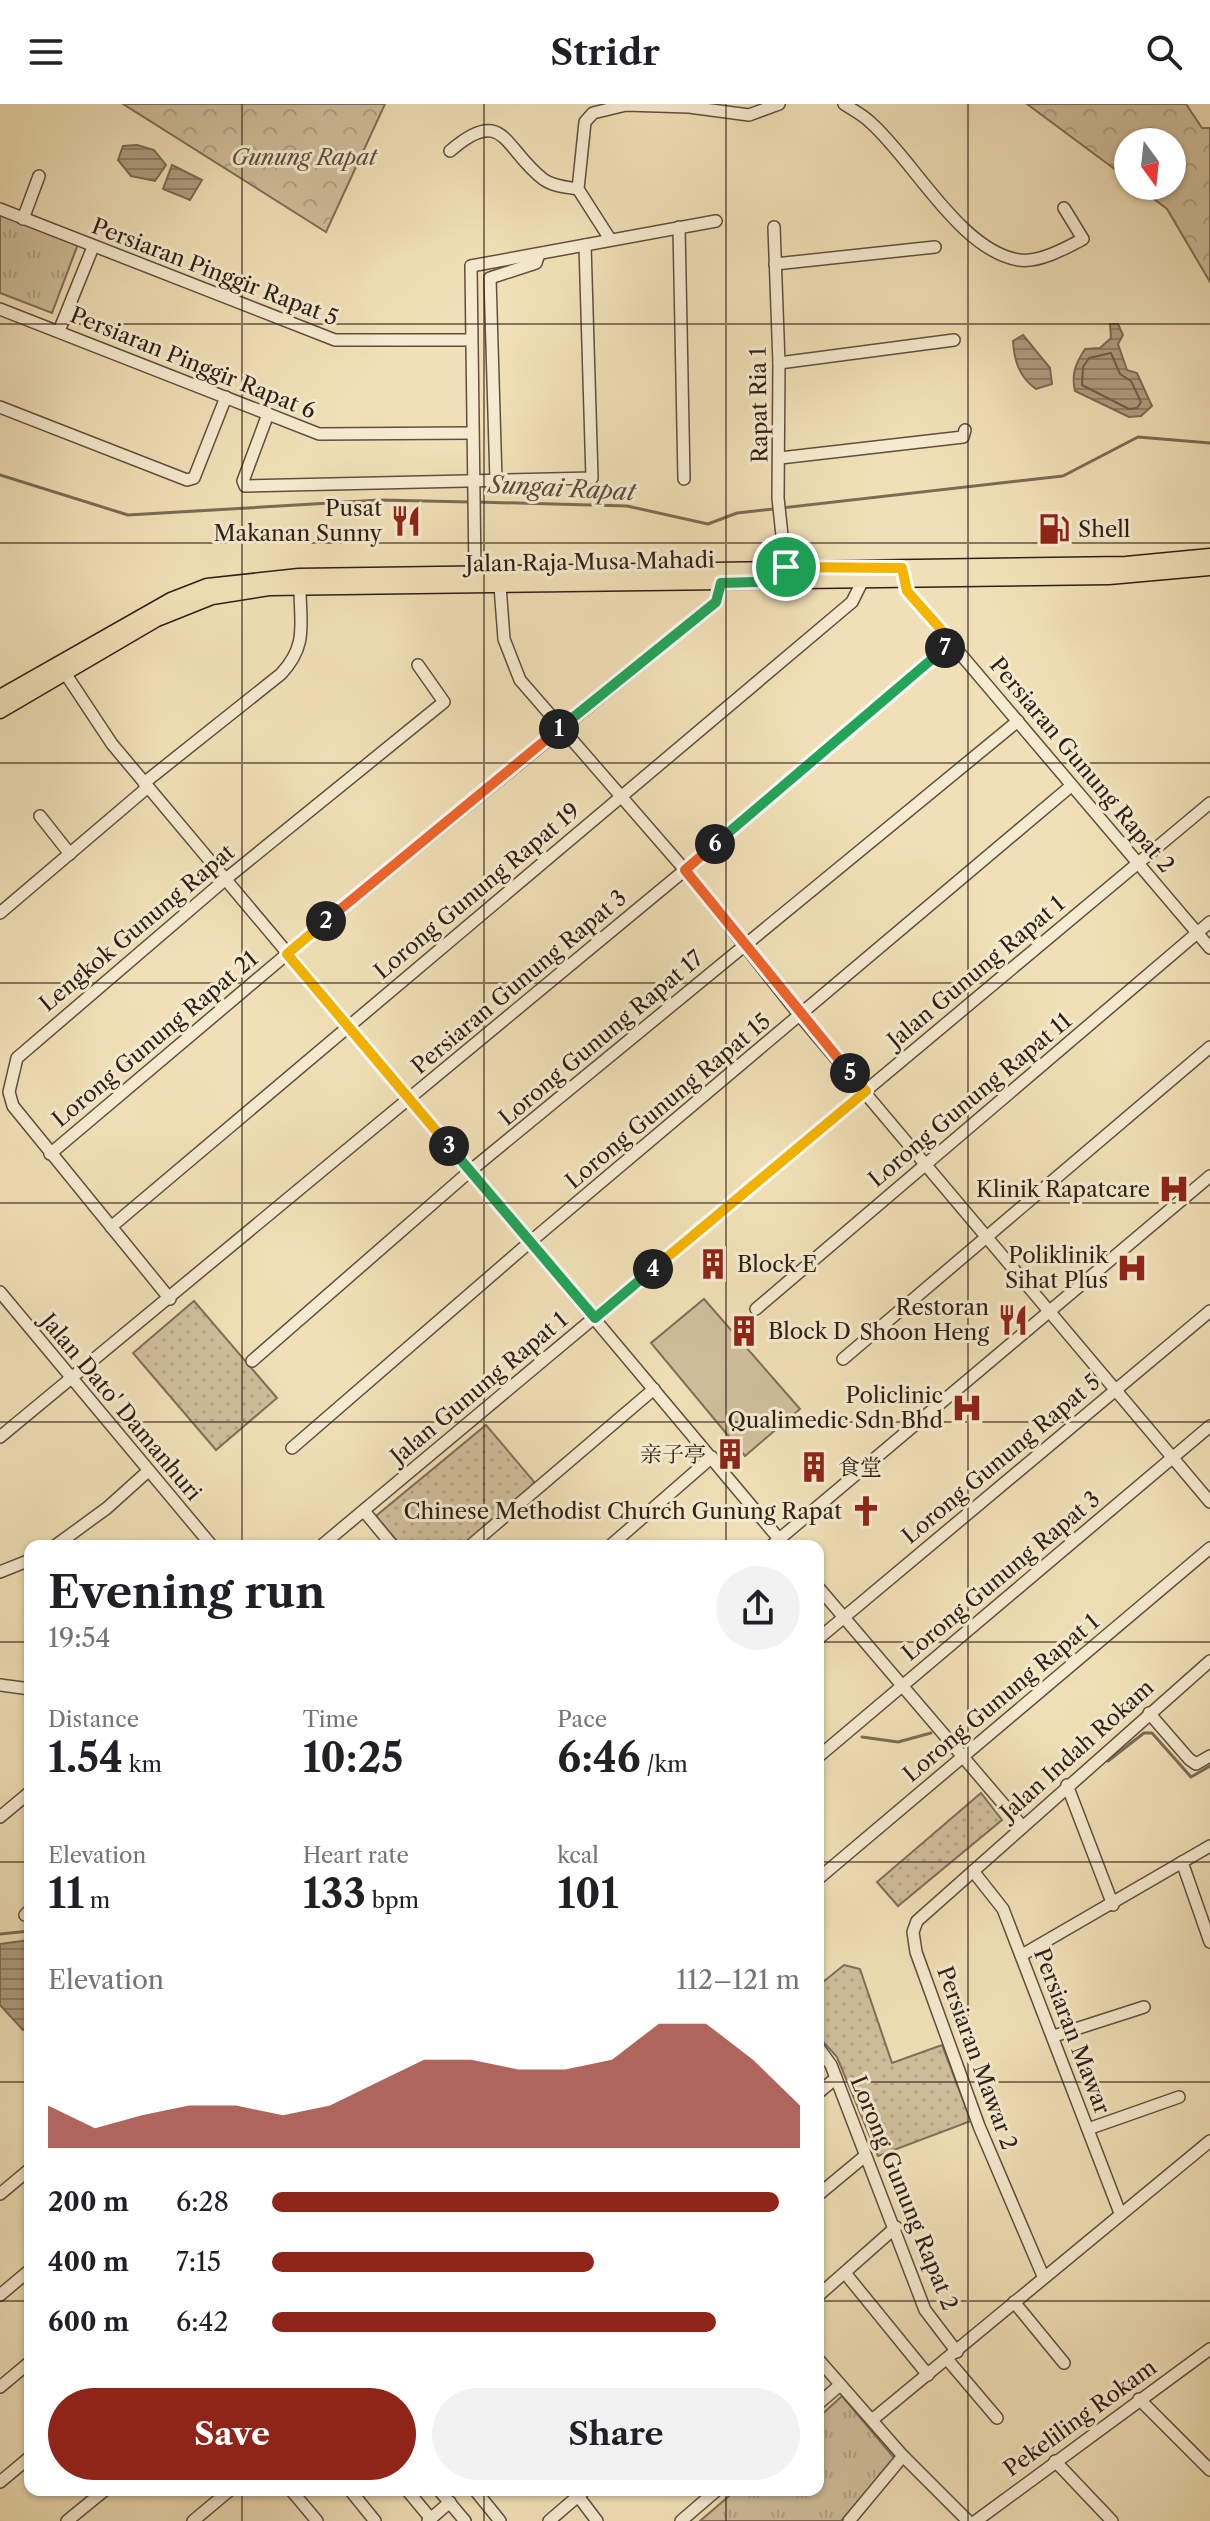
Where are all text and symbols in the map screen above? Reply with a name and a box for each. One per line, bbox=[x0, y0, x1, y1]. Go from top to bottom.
icon: menu bbox=[24, 30, 68, 74]
text: Stridr bbox=[550, 30, 660, 74]
icon: search bbox=[1142, 30, 1186, 74]
north arrow bbox=[1114, 128, 1186, 200]
map controls bbox=[1114, 128, 1186, 200]
park label: Gunung Rapat bbox=[231, 144, 378, 171]
street label: Persiaran Pinggir Rapat 5 bbox=[88, 212, 342, 332]
street label: Persiaran Pinggir Rapat 6 bbox=[66, 301, 320, 425]
street label: Rapat Ria 1 bbox=[744, 347, 774, 463]
water label: Sungai Rapat bbox=[486, 470, 638, 506]
place label: Pusat Makanan Sunny bbox=[214, 495, 383, 547]
restaurant icon: Pusat Makanan Sunny bbox=[389, 504, 423, 538]
fuel station icon: Shell bbox=[1037, 512, 1071, 546]
place label: Shell bbox=[1078, 516, 1131, 543]
pin bbox=[752, 533, 820, 601]
icon: arrive bbox=[764, 545, 808, 589]
street label: Jalan Raja Musa Mahadi bbox=[462, 546, 715, 578]
pin: 7 bbox=[925, 628, 965, 668]
text: 7 bbox=[939, 634, 951, 661]
street label: Persiaran Gunung Rapat 2 bbox=[984, 652, 1180, 878]
pin: 1 bbox=[539, 709, 579, 749]
text: 1 bbox=[554, 715, 564, 742]
street label: Lorong Gunung Rapat 19 bbox=[369, 797, 585, 985]
pin: 6 bbox=[695, 824, 735, 864]
text: 6 bbox=[708, 830, 722, 857]
street label: Lengkok Gunung Rapat bbox=[34, 838, 240, 1017]
street label: Persiaran Gunung Rapat 3 bbox=[406, 884, 632, 1080]
street label: Jalan Gunung Rapat 1 bbox=[880, 890, 1070, 1056]
pin: 2 bbox=[306, 901, 346, 941]
text: 2 bbox=[320, 907, 333, 934]
street label: Lorong Gunung Rapat 21 bbox=[47, 945, 263, 1133]
street label: Lorong Gunung Rapat 17 bbox=[493, 945, 709, 1131]
street label: Lorong Gunung Rapat 15 bbox=[560, 1007, 776, 1195]
street label: Lorong Gunung Rapat 11 bbox=[863, 1007, 1077, 1193]
pin: 5 bbox=[830, 1053, 870, 1093]
text: 5 bbox=[844, 1059, 856, 1086]
pin: 3 bbox=[429, 1126, 469, 1166]
text: 3 bbox=[443, 1132, 455, 1159]
hospital icon: Klinik Rapatcare bbox=[1157, 1172, 1191, 1206]
place label: Klinik Rapatcare bbox=[976, 1176, 1150, 1203]
place label: Poliklinik Sihat Plus bbox=[1005, 1242, 1109, 1294]
building icon: Block E bbox=[696, 1247, 730, 1281]
pin: 4 bbox=[633, 1249, 673, 1289]
place label: Block E bbox=[737, 1251, 817, 1278]
hospital icon: Poliklinik Sihat Plus bbox=[1115, 1251, 1149, 1285]
text: 4 bbox=[646, 1255, 660, 1282]
place label: Restoran Shoon Heng bbox=[859, 1294, 989, 1346]
restaurant icon: Restoran Shoon Heng bbox=[996, 1303, 1030, 1337]
street label: Jalan Dato' Damanhuri bbox=[33, 1306, 207, 1506]
street label: Jalan Gunung Rapat 1 bbox=[383, 1306, 573, 1472]
building icon: Block D bbox=[727, 1314, 761, 1348]
place label: Block D bbox=[768, 1318, 851, 1345]
street label: Lorong Gunung Rapat 5 bbox=[897, 1368, 1105, 1550]
place label: Policlinic Qualimedic Sdn Bhd bbox=[727, 1382, 943, 1434]
hospital icon: Policlinic Qualimedic Sdn Bhd bbox=[950, 1391, 984, 1425]
building icon: 亲子亭 bbox=[713, 1437, 747, 1471]
place label: 亲子亭 bbox=[640, 1441, 706, 1468]
building icon: 食堂 bbox=[797, 1450, 831, 1484]
place label: 食堂 bbox=[838, 1454, 882, 1481]
street label: Lorong Gunung Rapat 3 bbox=[897, 1485, 1105, 1667]
church icon: Chinese Methodist Church Gunung Rapat bbox=[849, 1494, 883, 1528]
place label: Chinese Methodist Church Gunung Rapat bbox=[404, 1498, 842, 1525]
text: Evening run bbox=[48, 1565, 325, 1619]
button: share bbox=[716, 1566, 800, 1650]
street label: Lorong Gunung Rapat 1 bbox=[898, 1608, 1104, 1788]
text: 19:54 bbox=[48, 1622, 111, 1654]
street label: Jalan Indah Rokam bbox=[992, 1674, 1160, 1828]
text: Distance bbox=[48, 1706, 139, 1733]
text: Time bbox=[303, 1706, 358, 1733]
text: Pace bbox=[557, 1706, 607, 1733]
text: 1.54 bbox=[48, 1733, 123, 1782]
text: 10:25 bbox=[303, 1733, 403, 1782]
text: 6:46 bbox=[557, 1733, 641, 1782]
text: km bbox=[123, 1751, 162, 1778]
text: /km bbox=[641, 1751, 688, 1778]
text: Elevation bbox=[48, 1842, 146, 1869]
text: Heart rate bbox=[303, 1842, 409, 1869]
text: kcal bbox=[557, 1842, 599, 1869]
text: 11 bbox=[48, 1869, 84, 1918]
text: 133 bbox=[303, 1869, 366, 1918]
text: 101 bbox=[557, 1869, 618, 1918]
text: m bbox=[84, 1887, 110, 1914]
text: bpm bbox=[366, 1887, 419, 1914]
street label: Persiaran Mawar bbox=[1028, 1944, 1116, 2118]
street label: Persiaran Mawar 2 bbox=[931, 1962, 1023, 2154]
text: Elevation bbox=[48, 1964, 164, 1996]
text: 112–121 m bbox=[676, 1964, 800, 1996]
street label: Lorong Gunung Rapat 2 bbox=[845, 2072, 963, 2314]
text: 200 m bbox=[48, 2186, 129, 2218]
text: 6:28 bbox=[176, 2186, 229, 2218]
text: 400 m bbox=[48, 2246, 129, 2278]
text: 7:15 bbox=[176, 2246, 221, 2278]
text: 600 m bbox=[48, 2306, 129, 2338]
text: 6:42 bbox=[176, 2306, 229, 2338]
street label: Pekeliling Rokam bbox=[998, 2353, 1162, 2482]
button: Save bbox=[48, 2388, 416, 2480]
button: Share bbox=[432, 2388, 800, 2480]

